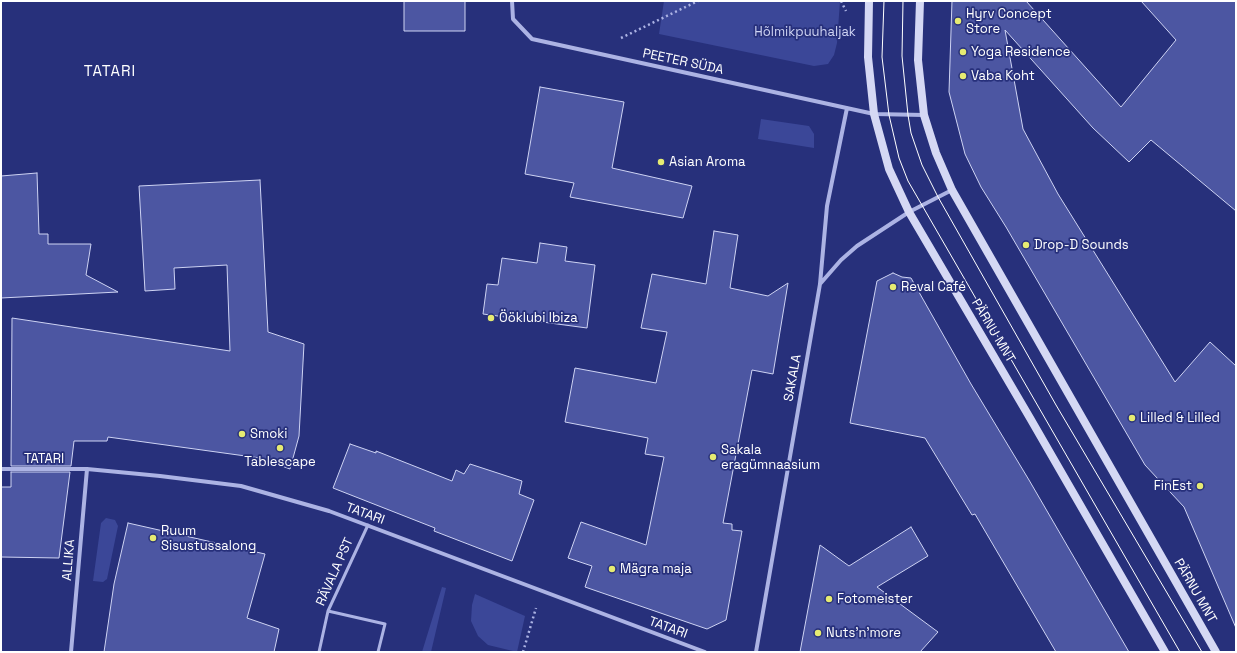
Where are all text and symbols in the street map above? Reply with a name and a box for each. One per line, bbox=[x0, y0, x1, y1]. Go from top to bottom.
place label: Hyrv Concept Store bbox=[966, 6, 1052, 37]
marker: Hyrv Concept Store bbox=[953, 16, 963, 26]
park label: Hõlmikpuuhaljak bbox=[754, 24, 856, 40]
place label: Yoga Residence bbox=[971, 44, 1070, 60]
street label: PEETER SÜDA bbox=[641, 46, 725, 78]
marker: Yoga Residence bbox=[958, 47, 968, 57]
district label: TATARI bbox=[84, 63, 136, 81]
place label: Vaba Koht bbox=[971, 68, 1035, 84]
marker: Vaba Koht bbox=[958, 71, 968, 81]
place label: Asian Aroma bbox=[669, 154, 746, 170]
marker: Asian Aroma bbox=[656, 157, 666, 167]
place label: Drop-D Sounds bbox=[1034, 237, 1129, 253]
marker: Drop-D Sounds bbox=[1021, 240, 1031, 250]
place label: Reval Café bbox=[901, 279, 966, 295]
marker: Reval Café bbox=[888, 282, 898, 292]
street label: PÄRNU MNT bbox=[968, 296, 1018, 366]
place label: Ööklubi Ibiza bbox=[499, 310, 578, 326]
marker: Ööklubi Ibiza bbox=[486, 313, 496, 323]
street label: SAKALA bbox=[781, 353, 805, 403]
place label: Lilled & Lilled bbox=[1140, 410, 1220, 426]
marker: Lilled & Lilled bbox=[1127, 413, 1137, 423]
place label: Smoki bbox=[250, 426, 287, 442]
marker: Smoki bbox=[237, 429, 247, 439]
place label: Sakala eragümnaasium bbox=[721, 442, 820, 473]
marker: Tablescape bbox=[275, 443, 285, 453]
street label: TATARI bbox=[24, 451, 64, 467]
marker: Sakala eragümnaasium bbox=[708, 452, 718, 462]
place label: Tablescape bbox=[244, 454, 316, 470]
place label: FinEst bbox=[1154, 478, 1192, 494]
marker: FinEst bbox=[1195, 481, 1205, 491]
street label: TATARI bbox=[343, 500, 387, 528]
place label: Ruum Sisustussalong bbox=[161, 523, 256, 554]
marker: Ruum Sisustussalong bbox=[148, 533, 158, 543]
street label: RÄVALA PST bbox=[313, 536, 357, 608]
street label: ALLIKA bbox=[59, 539, 79, 581]
street label: PÄRNU MNT bbox=[1170, 556, 1220, 626]
place label: Mägra maja bbox=[620, 561, 692, 577]
marker: Mägra maja bbox=[607, 564, 617, 574]
place label: Fotomeister bbox=[837, 591, 913, 607]
marker: Fotomeister bbox=[824, 594, 834, 604]
street label: TATARI bbox=[646, 614, 690, 642]
place label: Nuts'n'more bbox=[826, 625, 901, 641]
marker: Nuts'n'more bbox=[813, 628, 823, 638]

